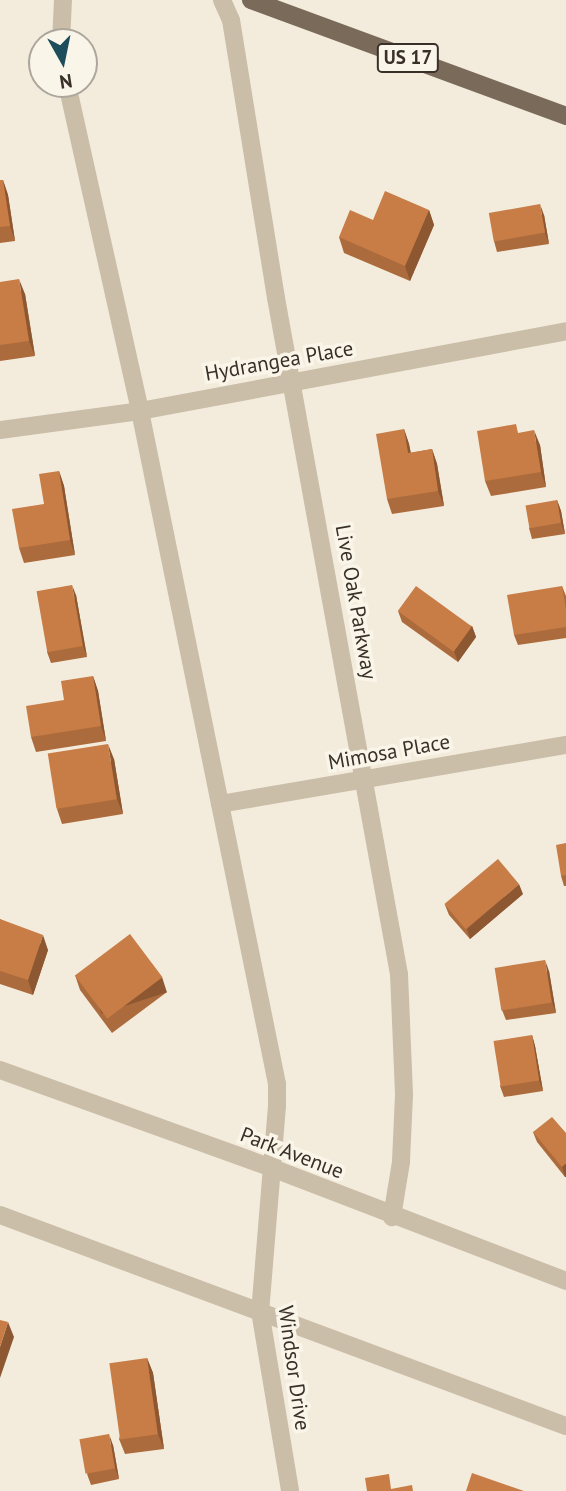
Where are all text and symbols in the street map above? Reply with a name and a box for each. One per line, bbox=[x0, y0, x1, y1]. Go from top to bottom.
north arrow bbox=[28, 28, 98, 98]
road number: US 17 bbox=[376, 43, 440, 74]
text: N bbox=[58, 69, 74, 95]
street label: Hydrangea Place bbox=[203, 336, 355, 386]
street label: Live Oak Parkway bbox=[330, 522, 382, 682]
street label: Mimosa Place bbox=[326, 729, 452, 775]
street label: Park Avenue bbox=[236, 1122, 348, 1184]
street label: Windsor Drive bbox=[273, 1304, 315, 1432]

